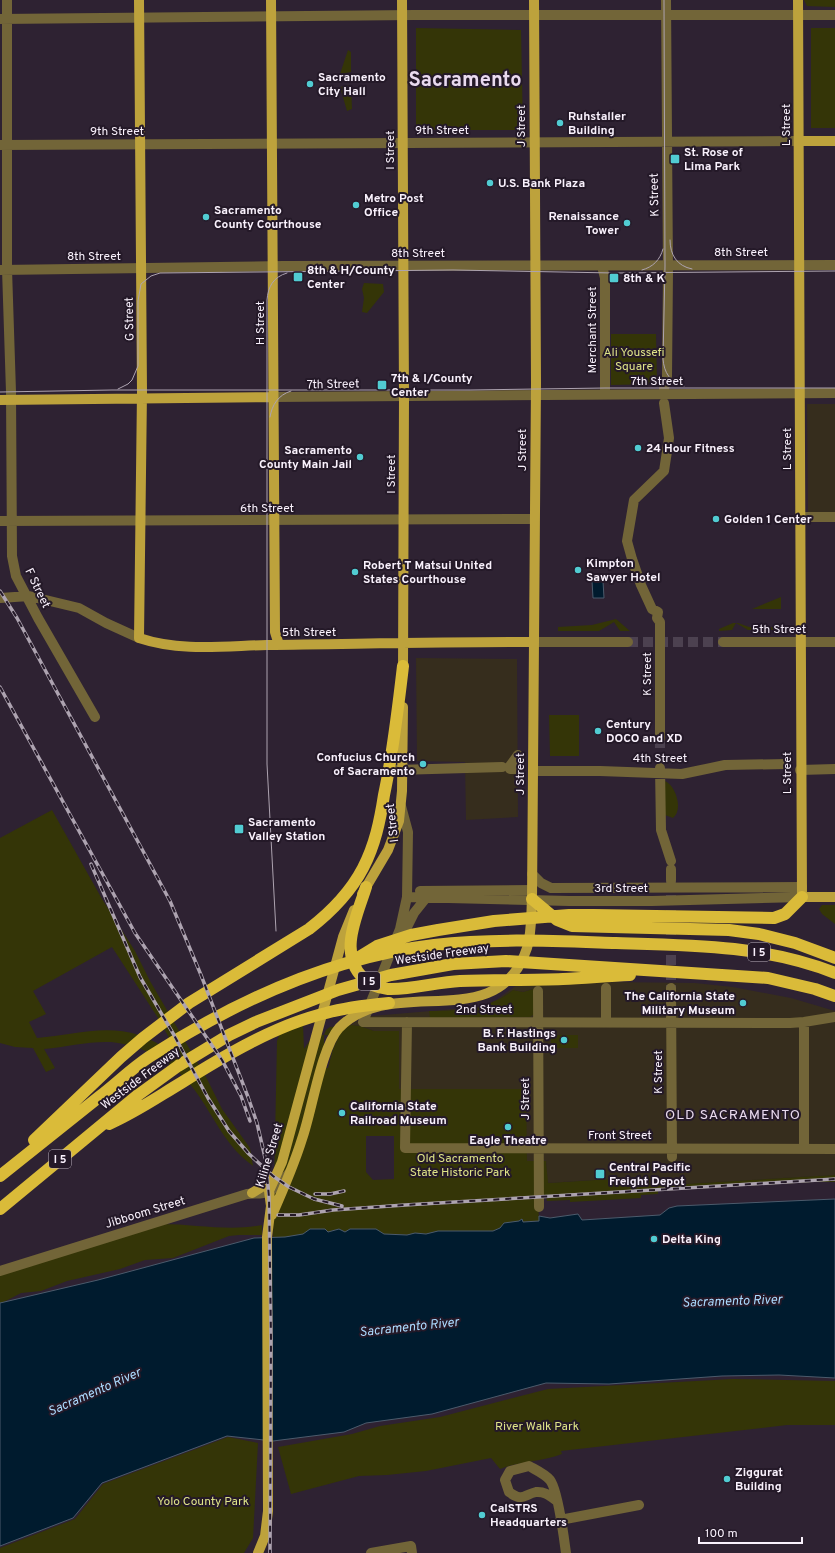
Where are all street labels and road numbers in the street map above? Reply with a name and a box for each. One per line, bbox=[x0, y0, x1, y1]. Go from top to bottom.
street label: L Street bbox=[779, 104, 795, 146]
street label: J Street bbox=[514, 105, 530, 147]
street label: 9th Street bbox=[415, 123, 469, 139]
street label: 9th Street bbox=[90, 124, 144, 140]
street label: I Street bbox=[383, 130, 399, 170]
street label: K Street bbox=[647, 173, 663, 217]
street label: 8th Street bbox=[714, 245, 768, 261]
street label: 8th Street bbox=[391, 246, 445, 262]
street label: 8th Street bbox=[67, 249, 121, 265]
street label: Merchant Street bbox=[585, 287, 601, 373]
street label: G Street bbox=[122, 297, 138, 341]
street label: H Street bbox=[253, 301, 269, 345]
street label: 7th Street bbox=[631, 374, 683, 390]
street label: 7th Street bbox=[306, 377, 360, 393]
street label: L Street bbox=[780, 428, 796, 470]
street label: J Street bbox=[515, 429, 531, 471]
street label: I Street bbox=[384, 454, 400, 494]
street label: 6th Street bbox=[240, 501, 294, 517]
street label: F Street bbox=[21, 566, 54, 611]
street label: 5th Street bbox=[752, 622, 806, 638]
street label: 5th Street bbox=[282, 625, 336, 641]
street label: K Street bbox=[640, 652, 656, 696]
street label: 4th Street bbox=[633, 751, 687, 767]
street label: L Street bbox=[780, 752, 796, 794]
street label: J Street bbox=[513, 753, 529, 795]
street label: I Street bbox=[383, 802, 403, 843]
street label: 3rd Street bbox=[594, 881, 648, 897]
street label: Westside Freeway bbox=[394, 940, 490, 970]
road number: I 5 bbox=[748, 943, 770, 961]
road number: I 5 bbox=[358, 972, 380, 990]
street label: 2nd Street bbox=[456, 1002, 512, 1018]
street label: Westside Freeway bbox=[98, 1044, 183, 1114]
street label: K Street bbox=[651, 1050, 667, 1094]
street label: J Street bbox=[518, 1078, 534, 1120]
street label: Kiline Street bbox=[253, 1121, 287, 1189]
street label: Front Street bbox=[588, 1128, 652, 1144]
road number: I 5 bbox=[49, 1150, 71, 1168]
street label: Jibboom Street bbox=[103, 1193, 187, 1233]

